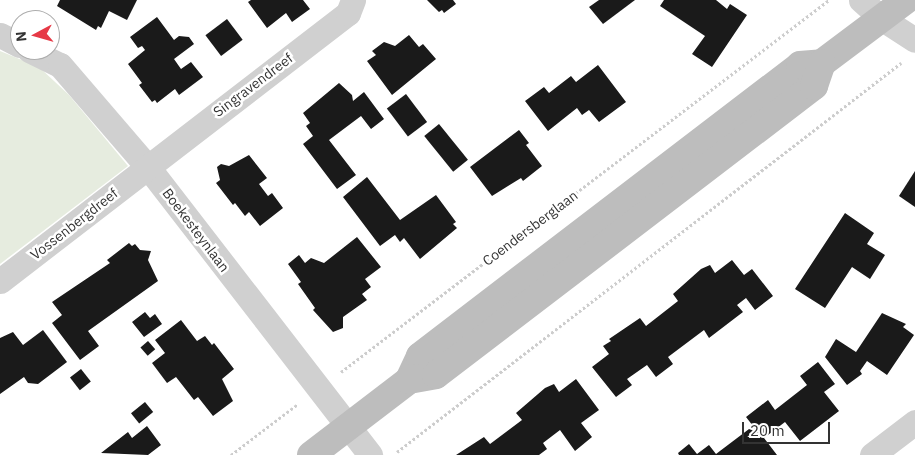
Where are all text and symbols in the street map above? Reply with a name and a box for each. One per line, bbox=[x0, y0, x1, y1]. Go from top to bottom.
north arrow bbox=[10, 10, 60, 60]
text: N bbox=[12, 30, 31, 42]
street label: Singravendreef bbox=[210, 50, 296, 120]
street label: Vossenbergdreef bbox=[27, 185, 121, 263]
street label: Boekesteynlaan bbox=[159, 185, 233, 275]
street label: Coendersberglaan bbox=[479, 187, 581, 269]
scale bar bbox=[745, 412, 832, 444]
text: 20 m bbox=[750, 421, 785, 440]

